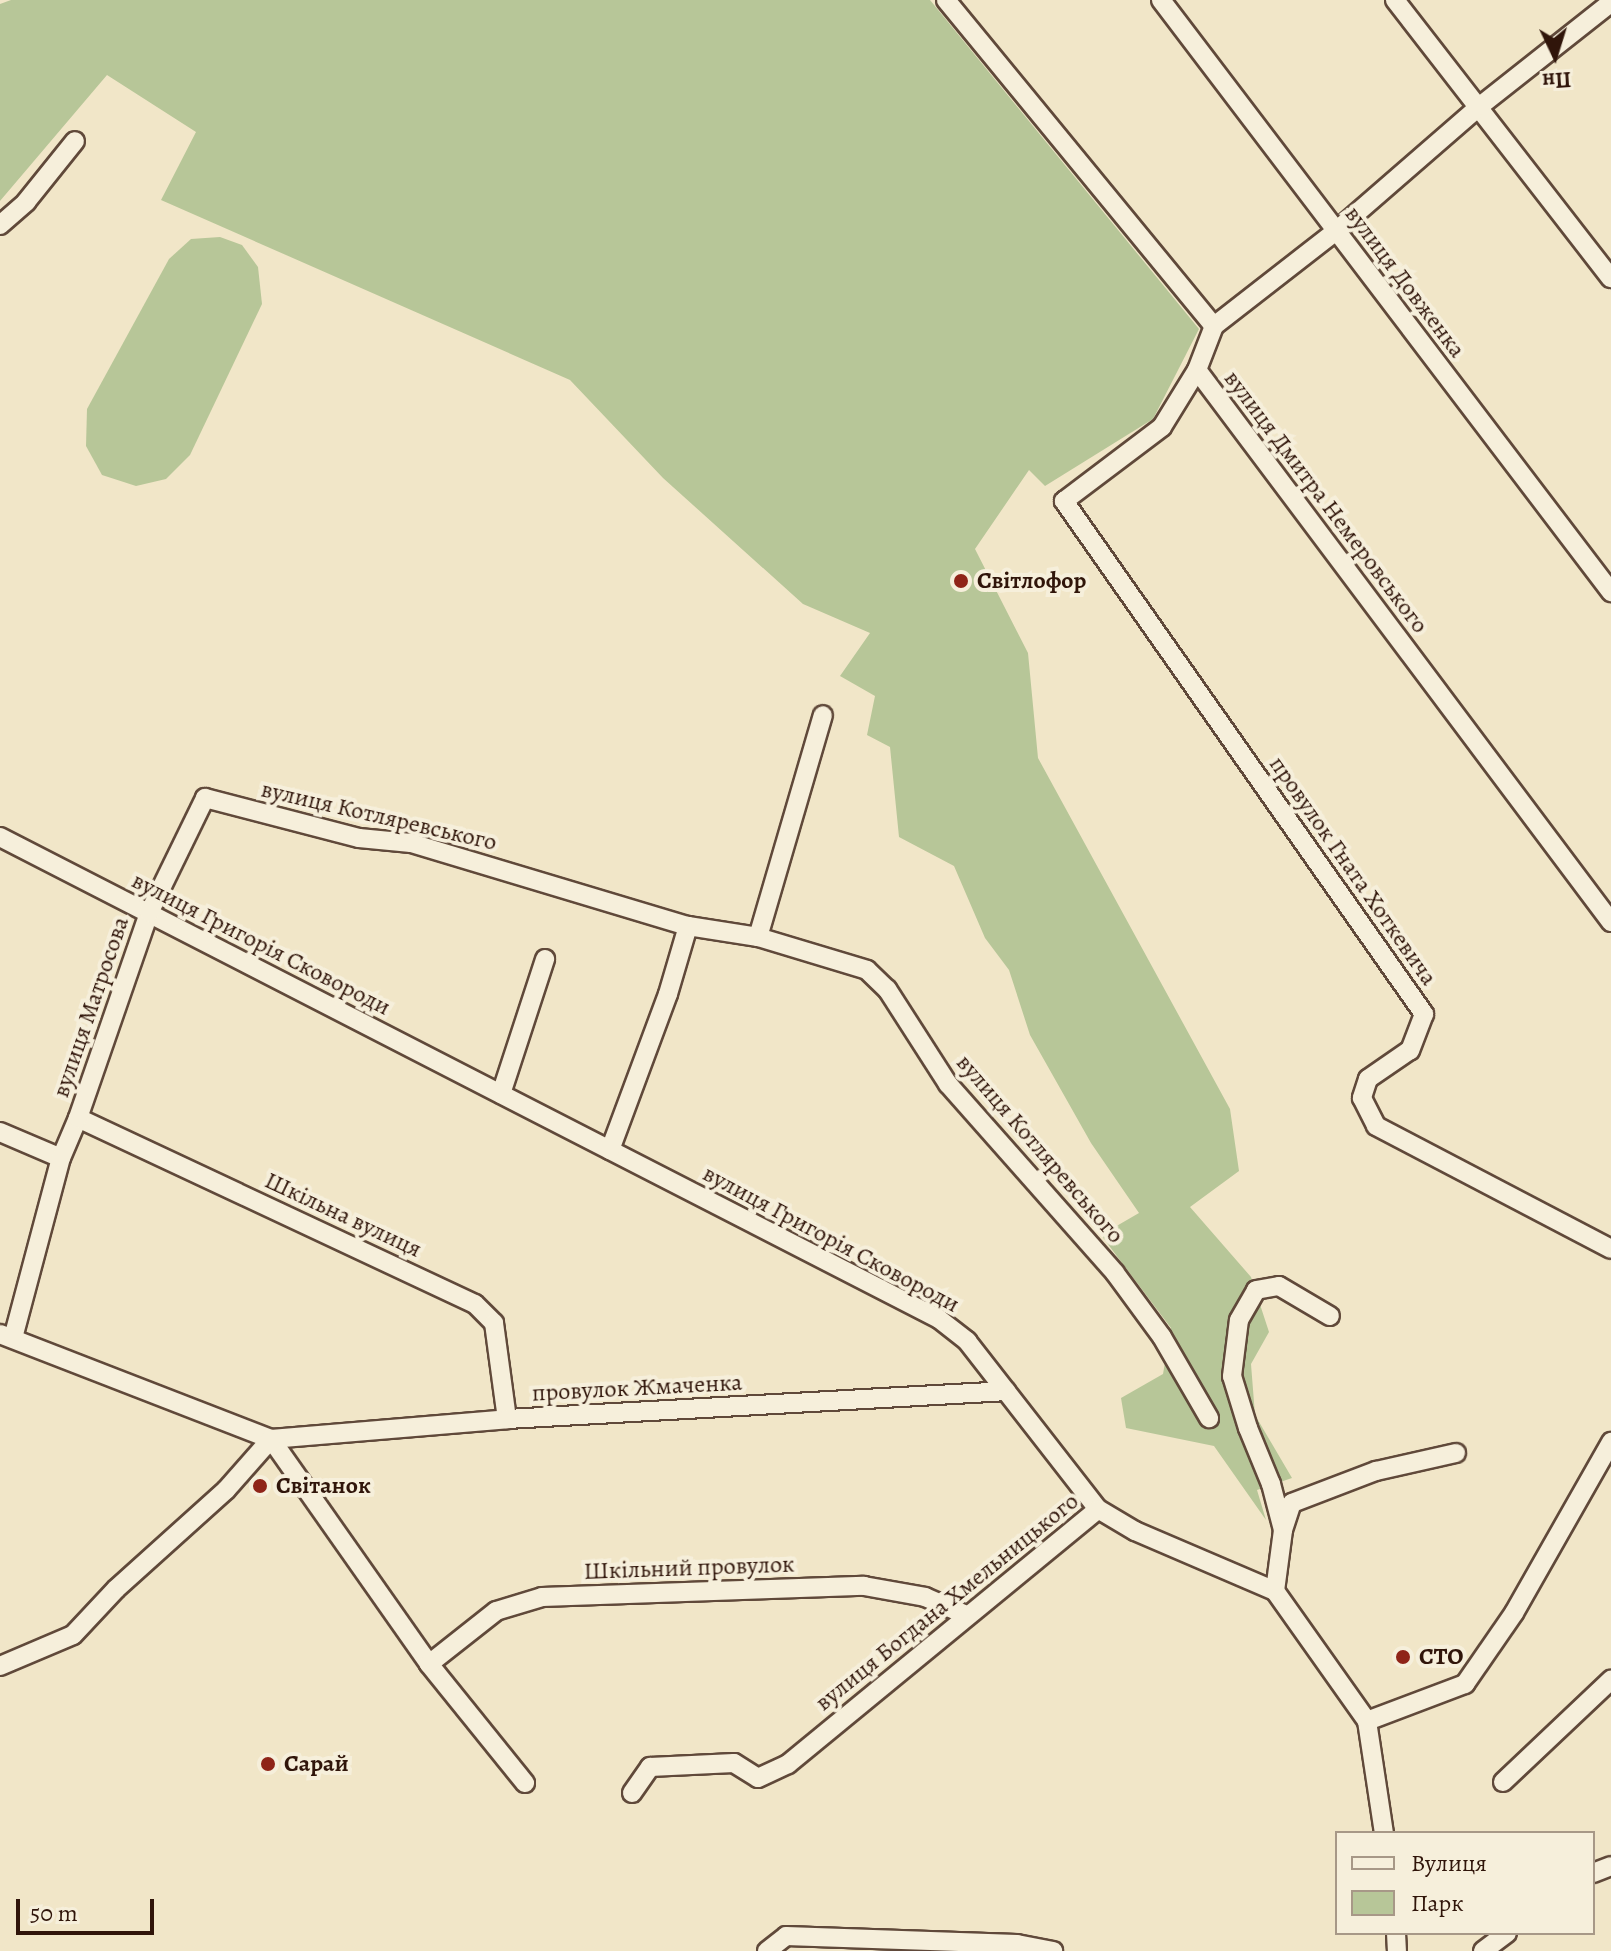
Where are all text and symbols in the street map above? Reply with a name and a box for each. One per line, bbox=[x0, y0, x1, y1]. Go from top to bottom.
north arrow bbox=[1515, 16, 1595, 96]
text: Пн bbox=[1541, 64, 1572, 96]
street label: вулиця Довженка bbox=[1339, 201, 1471, 363]
street label: вулиця Дмитра Немеровського bbox=[1218, 365, 1434, 639]
place label: Світлофор bbox=[977, 567, 1086, 595]
marker: Світлофор bbox=[952, 572, 970, 590]
street label: провулок Гната Хоткевича bbox=[1263, 751, 1443, 991]
street label: вулиця Котляревського bbox=[258, 775, 500, 857]
street label: вулиця Григорія Сковороди bbox=[127, 866, 395, 1022]
street label: вулиця Матросова bbox=[47, 913, 135, 1101]
street label: вулиця Котляревського bbox=[950, 1049, 1130, 1249]
street label: вулиця Григорія Сковороди bbox=[698, 1159, 964, 1319]
street label: Шкільна вулиця bbox=[260, 1166, 426, 1264]
street label: провулок Жмаченка bbox=[531, 1368, 743, 1408]
place label: Світанок bbox=[276, 1472, 371, 1500]
marker: Світанок bbox=[251, 1477, 269, 1495]
street label: вулиця Богдана Хмельницького bbox=[810, 1487, 1084, 1717]
street label: Шкільний провулок bbox=[583, 1550, 795, 1586]
place label: СТО bbox=[1419, 1643, 1463, 1671]
marker: СТО bbox=[1394, 1648, 1412, 1666]
place label: Сарай bbox=[284, 1750, 349, 1778]
marker: Сарай bbox=[259, 1755, 277, 1773]
legend bbox=[1335, 1831, 1595, 1935]
text: Вулиця bbox=[1411, 1847, 1487, 1879]
scale bar bbox=[20, 1883, 158, 1933]
text: Парк bbox=[1411, 1887, 1464, 1919]
text: 50 m bbox=[30, 1897, 78, 1929]

